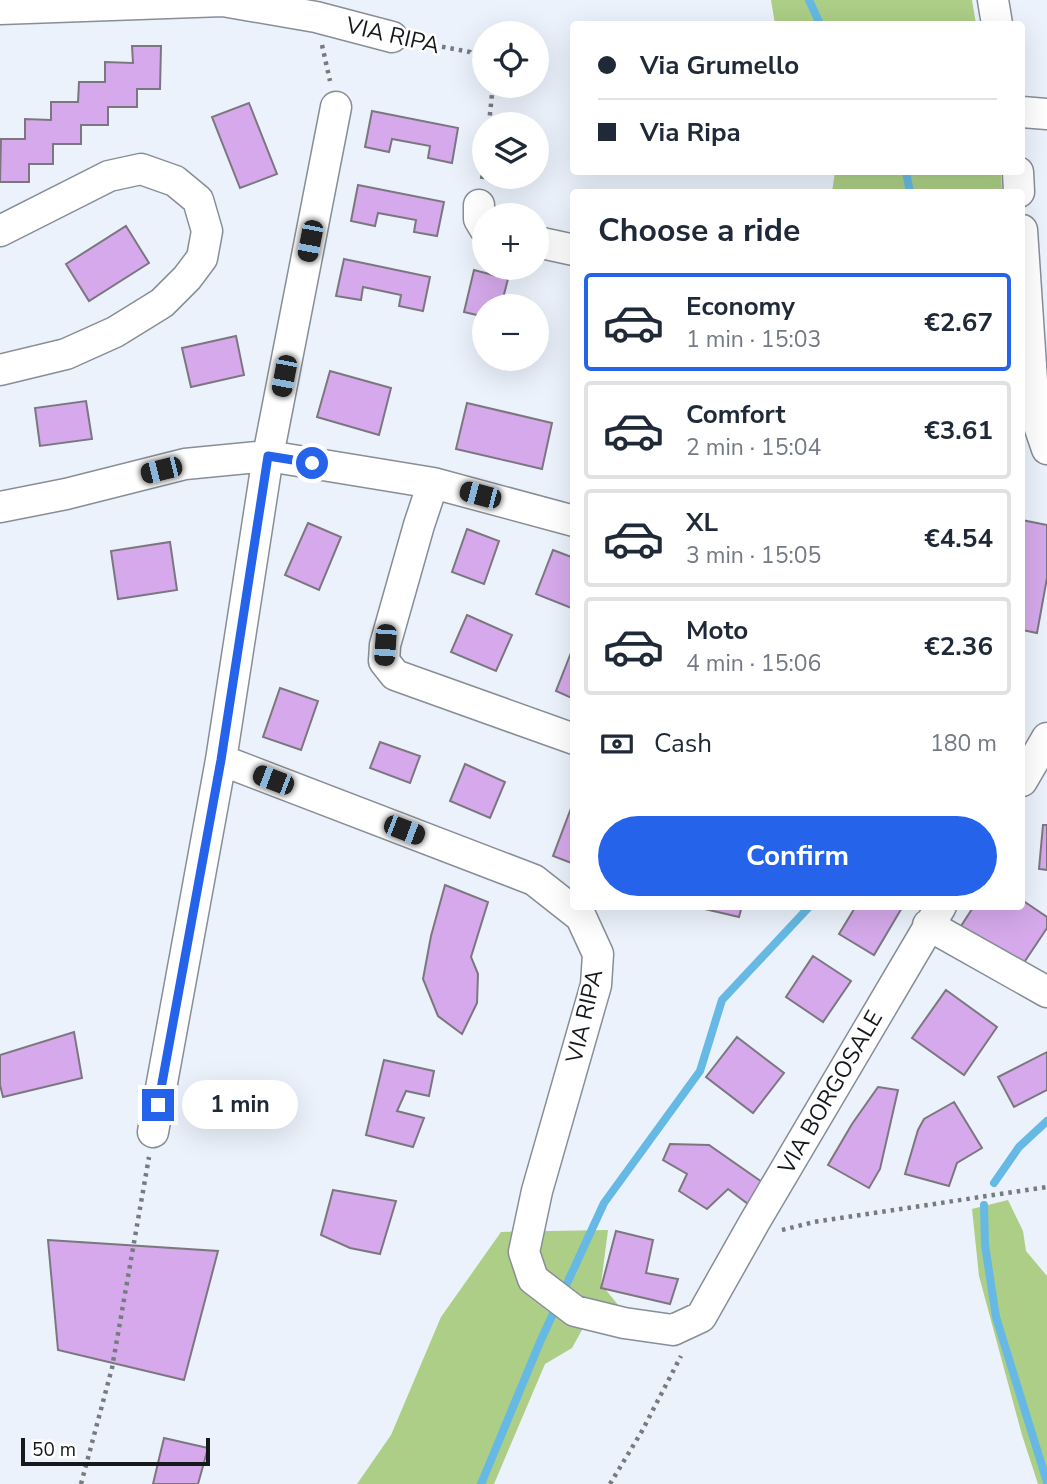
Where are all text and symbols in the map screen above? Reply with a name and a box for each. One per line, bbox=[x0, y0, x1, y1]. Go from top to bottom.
street label: VIA RIPA bbox=[342, 9, 443, 61]
map controls bbox=[472, 21, 549, 371]
button: locate bbox=[472, 21, 549, 98]
text: Via Grumello bbox=[640, 48, 799, 83]
button: layers bbox=[472, 112, 549, 189]
text: Via Ripa bbox=[640, 115, 741, 150]
button: + bbox=[472, 203, 549, 280]
text: Choose a ride bbox=[598, 209, 800, 252]
car bbox=[296, 218, 325, 264]
text: Economy bbox=[686, 289, 795, 324]
icon: car bbox=[602, 291, 665, 354]
button: − bbox=[472, 294, 549, 371]
text: €2.67 bbox=[924, 305, 993, 340]
text: 1 min · 15:03 bbox=[686, 324, 821, 355]
car bbox=[270, 353, 299, 399]
text: Comfort bbox=[686, 397, 786, 432]
icon: car bbox=[602, 399, 665, 462]
text: €3.61 bbox=[924, 413, 993, 448]
text: 2 min · 15:04 bbox=[686, 432, 821, 463]
route start bbox=[296, 447, 328, 479]
car bbox=[139, 455, 184, 485]
car bbox=[457, 479, 504, 511]
text: XL bbox=[686, 505, 718, 540]
icon: car bbox=[602, 507, 665, 570]
text: €4.54 bbox=[924, 521, 993, 556]
text: 3 min · 15:05 bbox=[686, 540, 821, 571]
text: Moto bbox=[686, 613, 748, 648]
icon: car bbox=[602, 615, 665, 678]
car bbox=[374, 623, 397, 667]
text: €2.36 bbox=[924, 629, 993, 664]
text: 4 min · 15:06 bbox=[686, 648, 821, 679]
icon: cash bbox=[598, 725, 636, 763]
text: Cash bbox=[654, 726, 712, 761]
text: 180 m bbox=[930, 728, 997, 759]
car bbox=[250, 763, 297, 797]
car bbox=[381, 813, 428, 847]
button: Confirm bbox=[598, 816, 997, 896]
street label: VIA RIPA bbox=[558, 966, 610, 1067]
street label: VIA BORGOSALE bbox=[771, 1005, 890, 1181]
callout: 1 min bbox=[182, 1080, 298, 1130]
route end bbox=[142, 1089, 174, 1121]
text: 1 min bbox=[210, 1089, 270, 1120]
scale bar bbox=[21, 1435, 210, 1467]
text: 50 m bbox=[32, 1437, 76, 1463]

